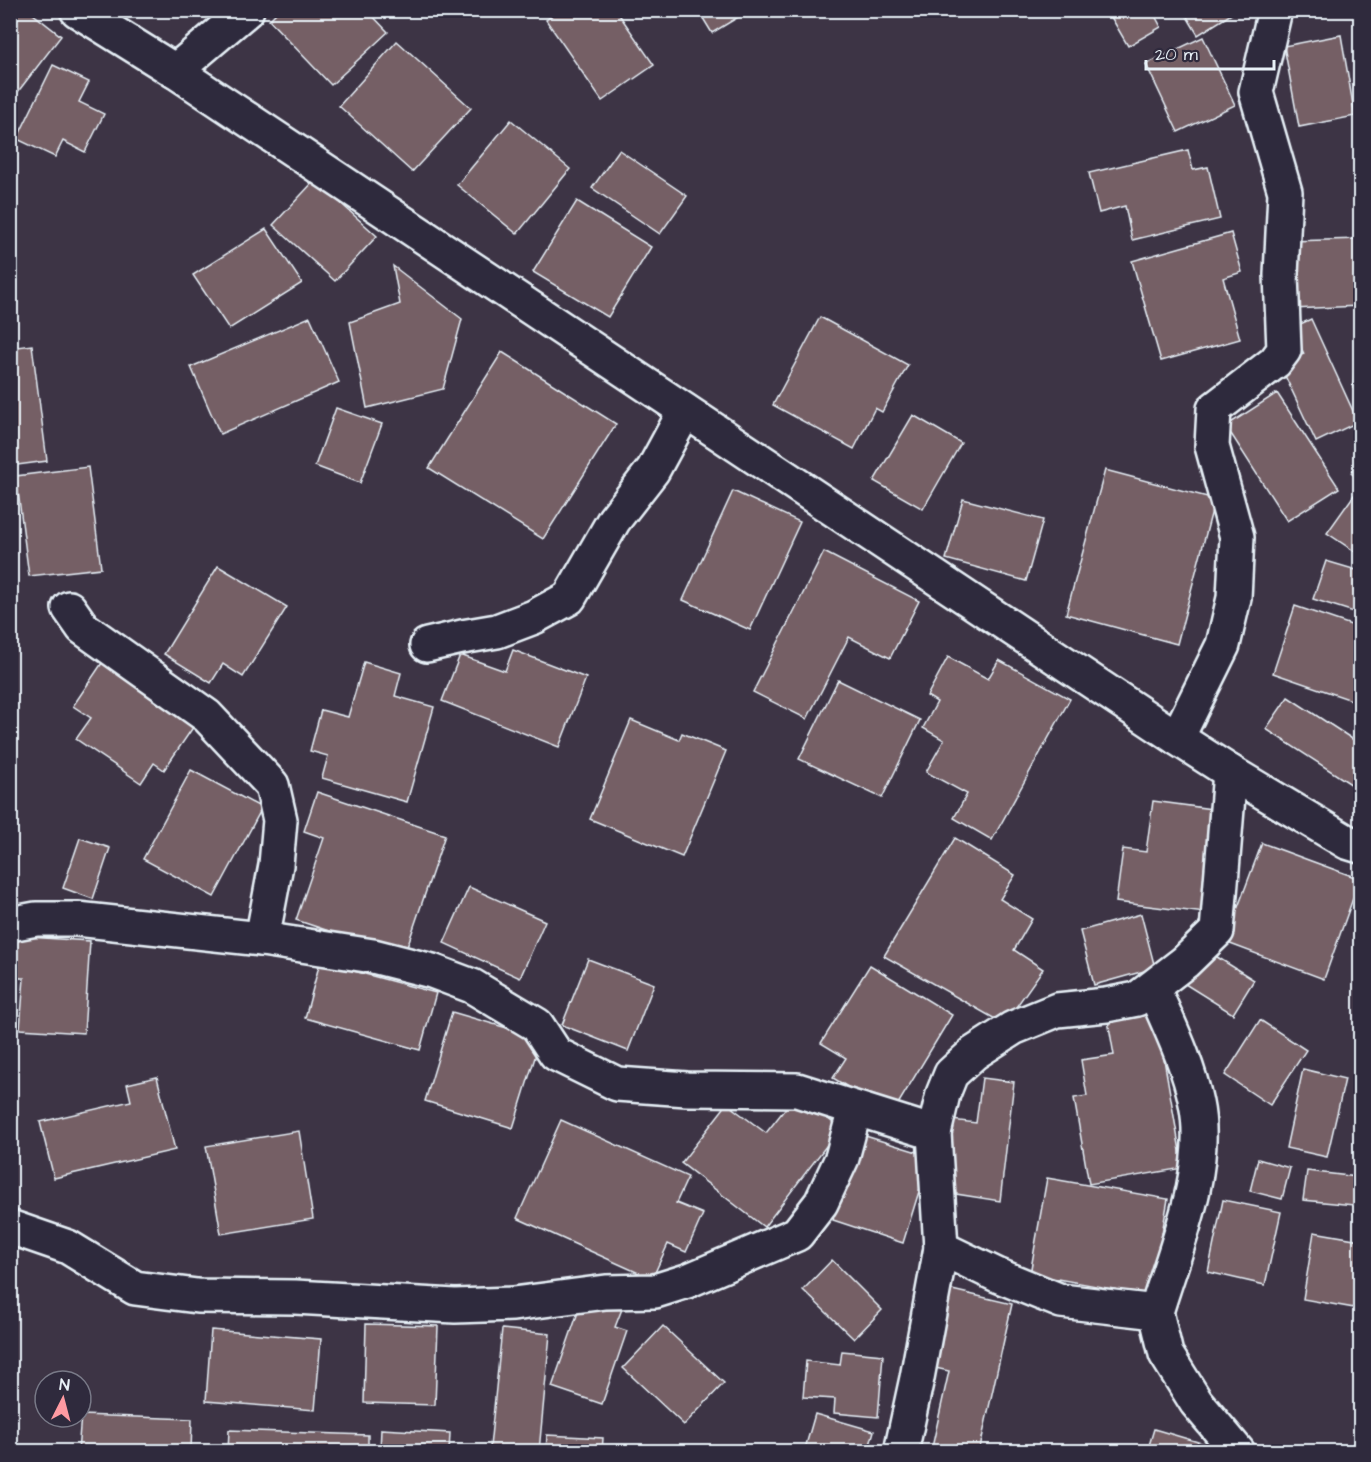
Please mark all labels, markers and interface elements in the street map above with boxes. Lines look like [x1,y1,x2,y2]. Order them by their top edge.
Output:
scale bar [1146,33,1274,71]
text: 20 m [1155,42,1198,67]
north arrow [33,1369,93,1429]
text: N [58,1374,71,1397]

